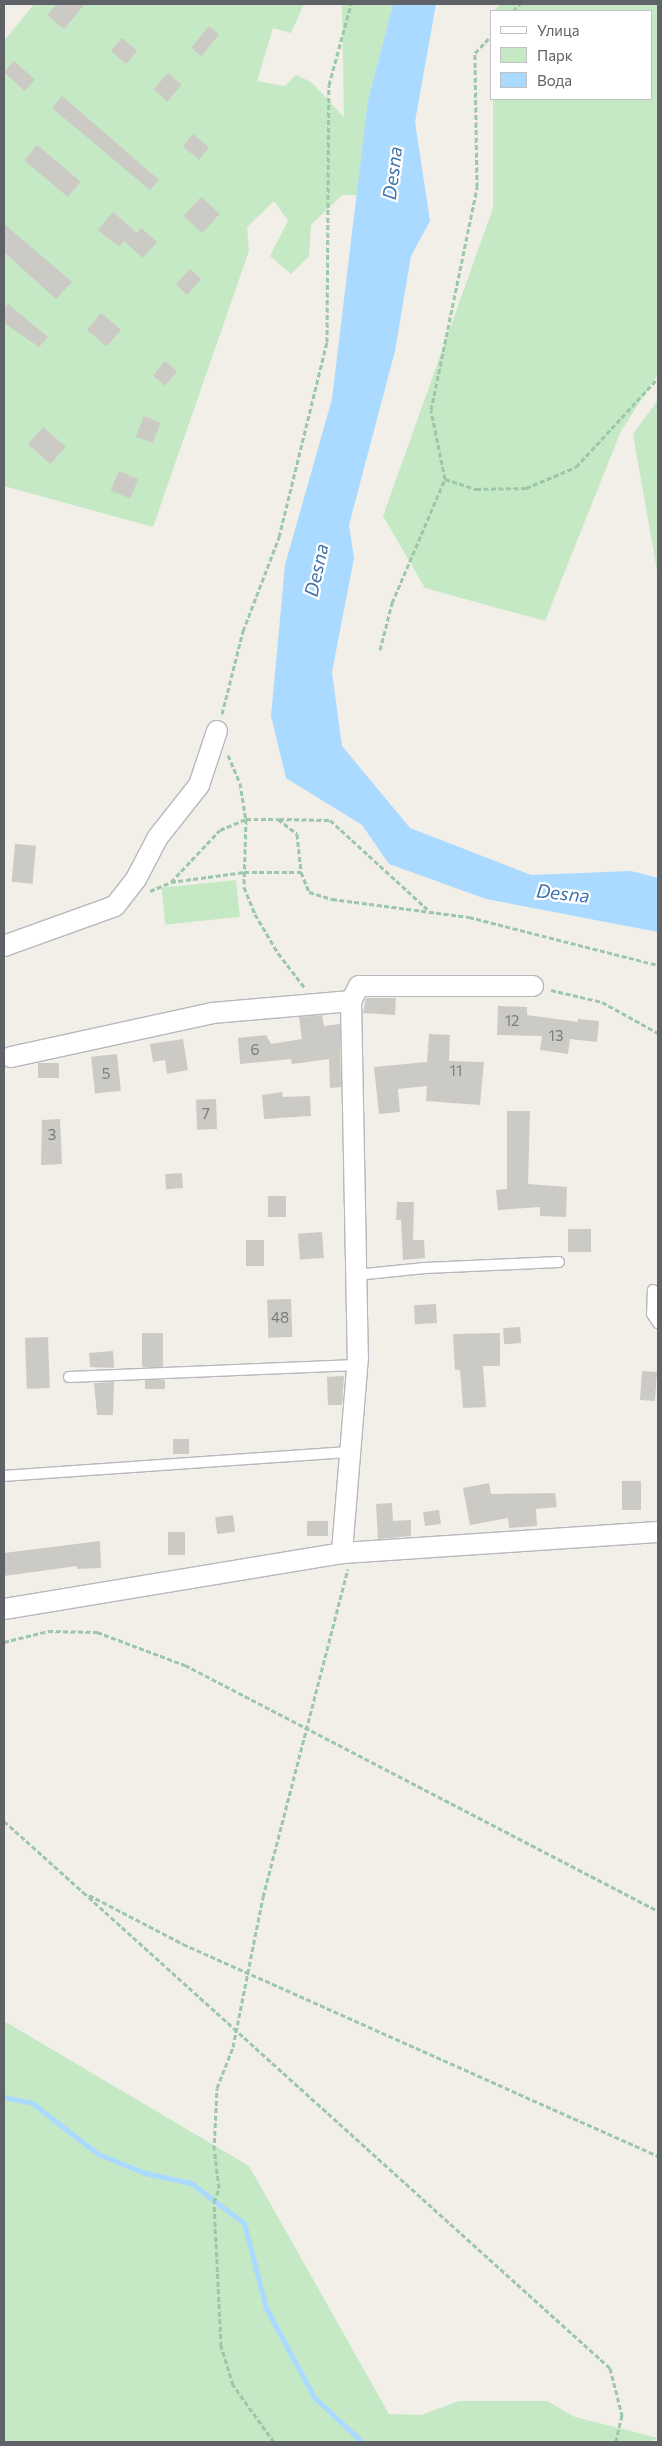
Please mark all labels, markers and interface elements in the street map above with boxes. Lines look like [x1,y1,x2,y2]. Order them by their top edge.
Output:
legend [490,10,652,100]
text: Улица [537,21,579,39]
text: Парк [537,46,573,64]
text: Вода [537,71,572,89]
water label: Desna [377,145,407,201]
water label: Desna [299,541,333,599]
water label: Desna [535,879,591,907]
house number: 12 [505,1012,519,1030]
house number: 13 [549,1027,563,1045]
house number: 6 [250,1041,260,1059]
house number: 11 [450,1062,462,1080]
house number: 5 [102,1065,110,1083]
house number: 7 [202,1105,210,1123]
house number: 3 [48,1126,56,1144]
house number: 48 [271,1309,289,1327]

